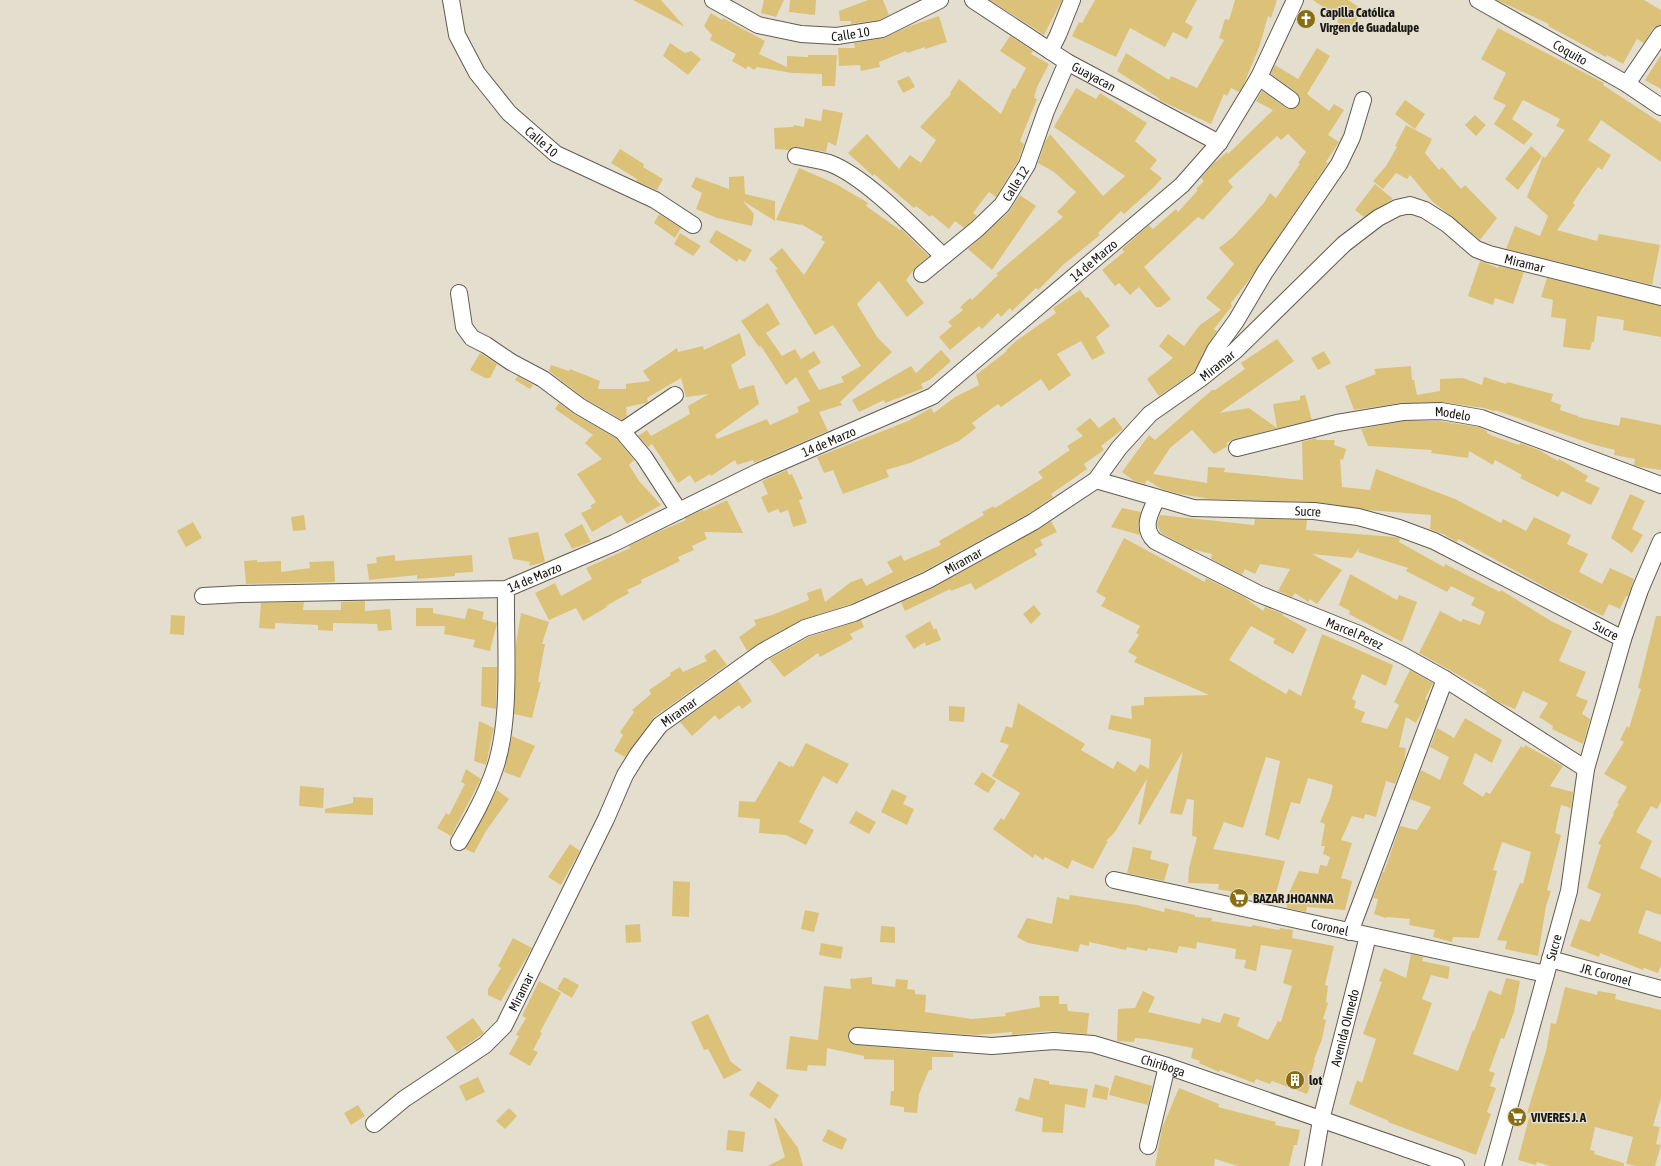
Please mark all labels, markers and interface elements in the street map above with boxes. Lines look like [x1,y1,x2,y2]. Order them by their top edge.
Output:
place label: Capilla Católica Virgen de Guadalupe [1319,5,1419,35]
church icon: Capilla Católica Virgen de Guadalupe [1295,8,1317,30]
street label: Calle 10 [831,24,871,44]
street label: Coquito [1550,36,1590,68]
street label: Guayacan [1069,58,1118,94]
street label: Calle 10 [522,123,561,160]
street label: Calle 12 [999,163,1032,204]
street label: 14 de Marzo [1067,236,1120,284]
street label: Miramar [1503,251,1546,275]
street label: Miramar [1197,347,1238,384]
street label: Modelo [1435,403,1472,424]
street label: 14 de Marzo [799,423,858,460]
street label: Sucre [1295,503,1322,519]
street label: Miramar [942,544,985,577]
street label: 14 de Marzo [505,559,564,595]
street label: Marcel Perez [1324,614,1386,652]
street label: Sucre [1591,617,1621,643]
street label: Miramar [658,694,700,730]
supermarket icon: BAZAR JHOANNA [1228,887,1250,909]
place label: BAZAR JHOANNA [1253,891,1334,906]
street label: Coronel [1310,916,1350,938]
street label: Sucre [1543,932,1564,962]
street label: JR. Coronel [1579,960,1634,988]
street label: Miramar [505,970,536,1014]
street label: Avenida Olmedo [1327,987,1362,1068]
street label: Chiriboga [1139,1051,1187,1079]
building icon: lot [1284,1069,1306,1091]
place label: lot [1309,1073,1322,1088]
supermarket icon: VIVERES J. A [1506,1106,1528,1128]
place label: VIVERES J. A [1530,1110,1587,1125]

